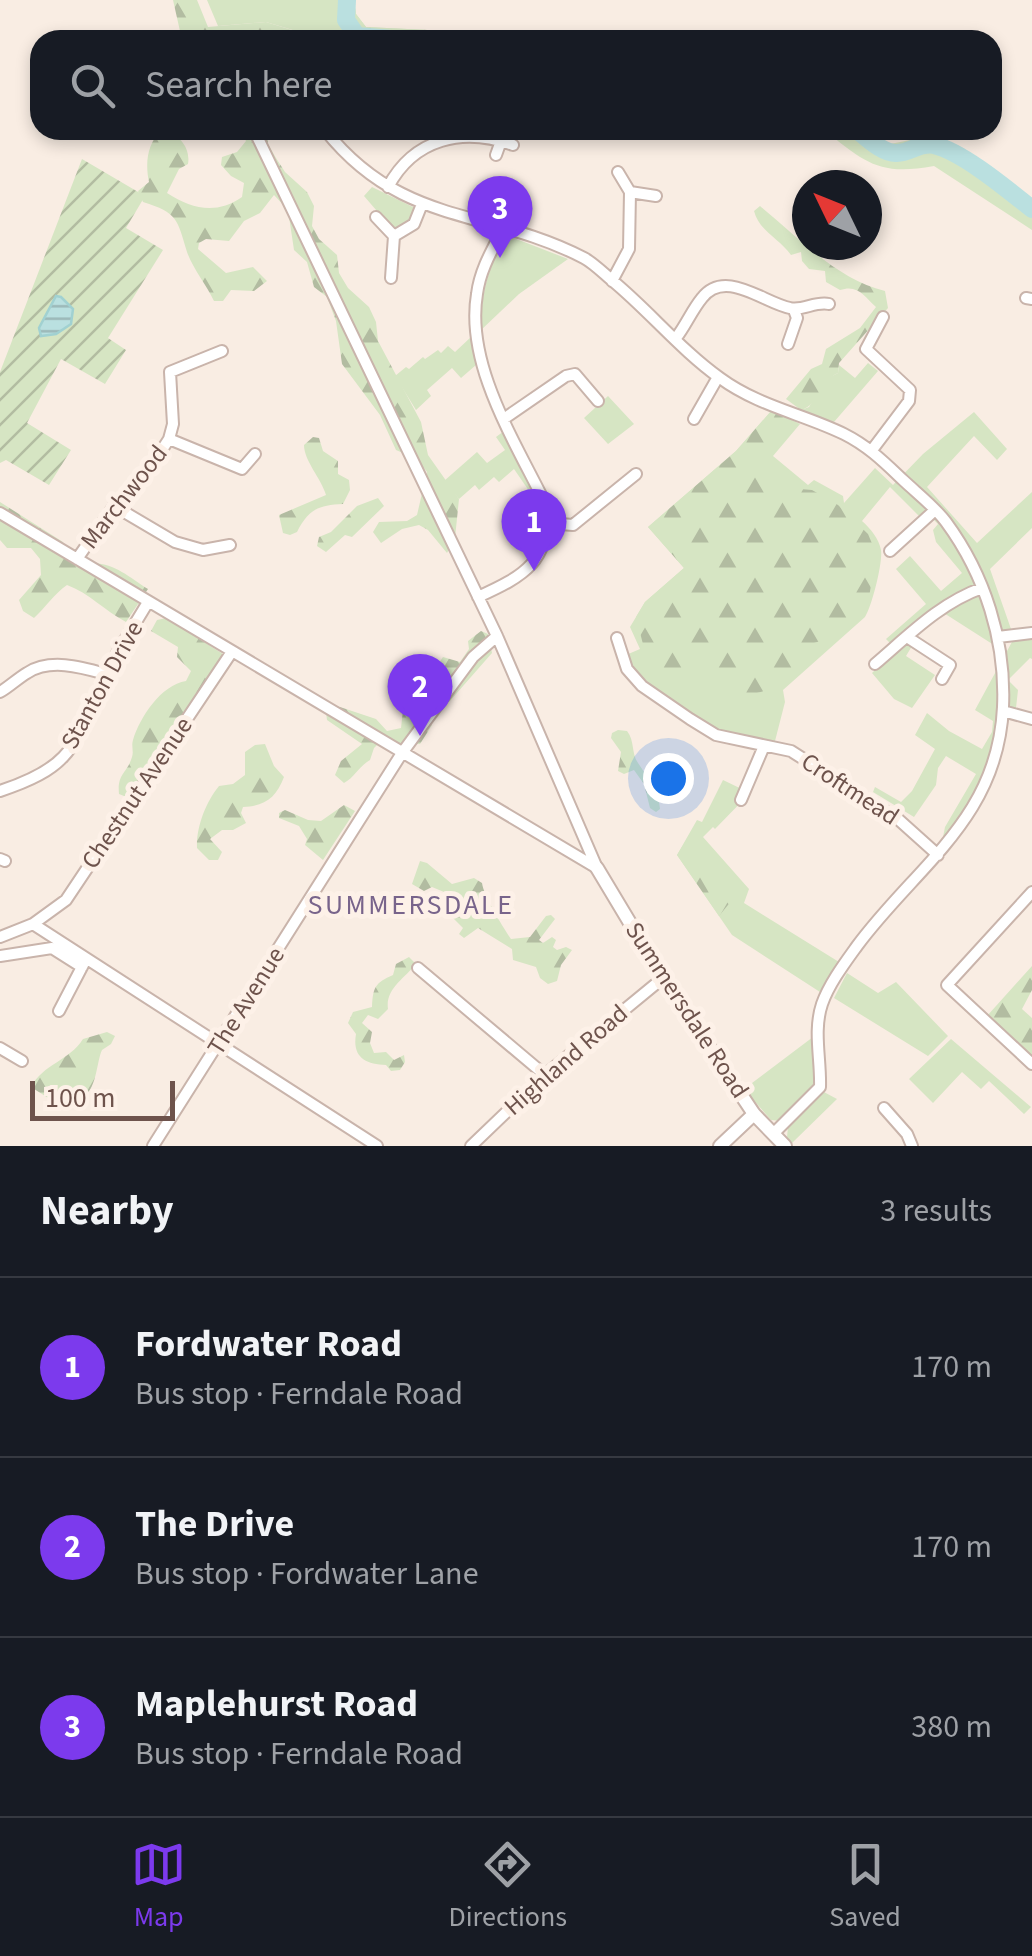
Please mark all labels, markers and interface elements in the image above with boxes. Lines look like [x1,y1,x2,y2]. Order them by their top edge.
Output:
search box [30,30,1002,140]
icon: search [65,58,120,113]
text: Search here [145,58,332,112]
north arrow [792,170,882,260]
pin: 3 [468,176,532,258]
street label: Marchwood [72,437,176,557]
pin: 1 [502,488,566,571]
street label: Stanton Drive [52,614,152,756]
pin: 2 [388,654,452,736]
street label: Chestnut Avenue [73,710,201,876]
street label: Croftmead [794,744,906,834]
your location [643,753,694,804]
district label: SUMMERSDALE [308,885,514,925]
street label: Summersdale Road [616,915,758,1105]
street label: The Avenue [199,940,293,1062]
street label: Highland Road [496,996,636,1124]
scale bar [30,1076,175,1120]
text: 100 m [45,1078,116,1118]
text: Nearby [40,1181,174,1241]
text: 3 results [880,1188,992,1234]
text: Fordwater Road [135,1317,402,1371]
text: 1 [64,1344,81,1390]
text: 170 m [911,1344,992,1390]
text: Bus stop · Ferndale Road [135,1371,463,1417]
text: The Drive [135,1497,294,1551]
text: 2 [64,1524,81,1570]
text: 170 m [911,1524,992,1570]
text: Bus stop · Fordwater Lane [135,1551,479,1597]
text: Maplehurst Road [135,1677,418,1731]
text: 3 [64,1704,81,1750]
text: 380 m [911,1704,992,1750]
text: Bus stop · Ferndale Road [135,1731,463,1777]
tab: Map [131,1837,186,1937]
tab: Directions [449,1837,567,1937]
tab: Saved [829,1837,901,1937]

